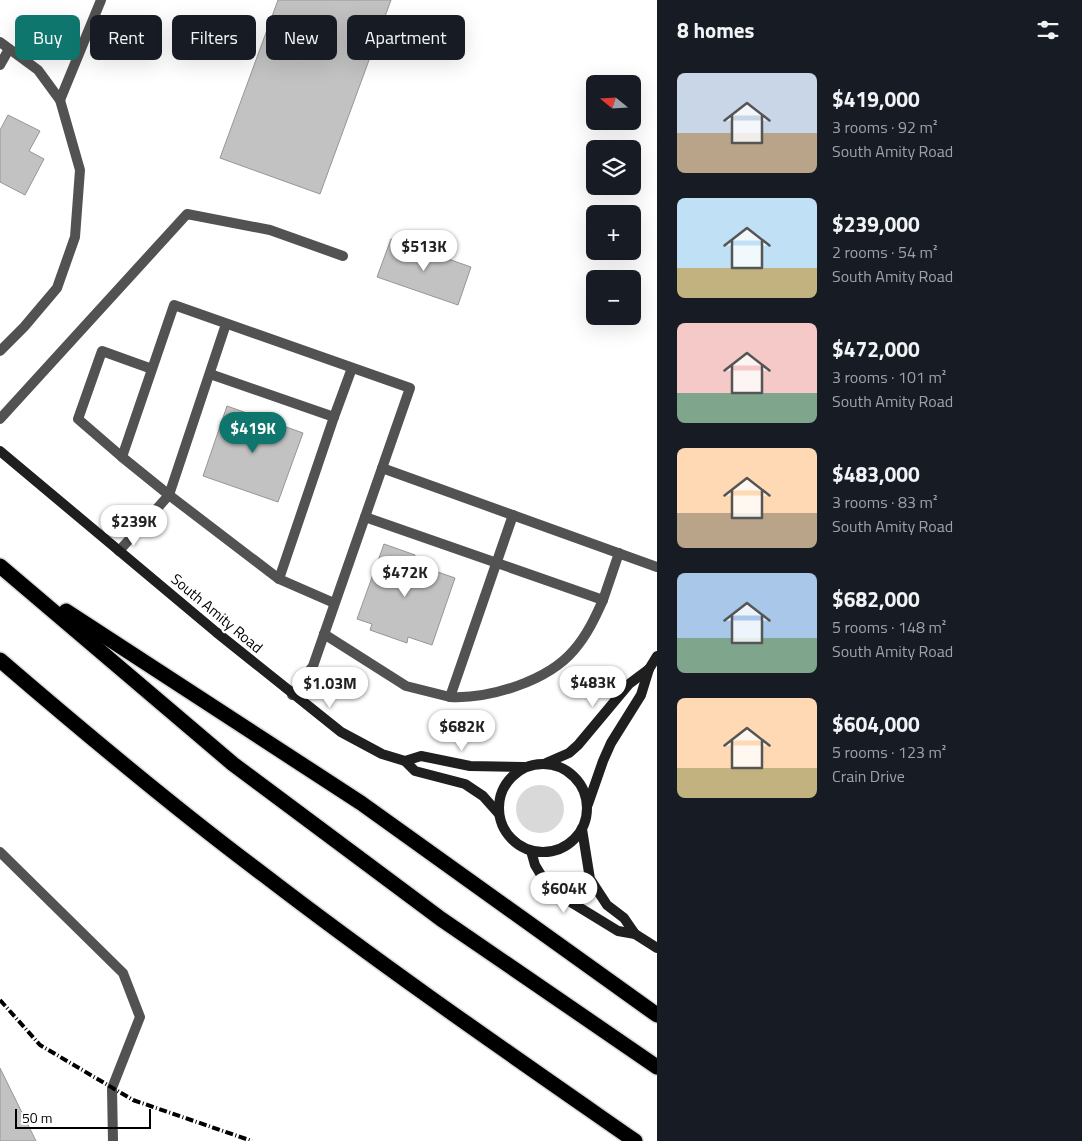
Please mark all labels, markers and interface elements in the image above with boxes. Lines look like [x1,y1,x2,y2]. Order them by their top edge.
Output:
text: 8 homes [677,14,754,46]
chip: Buy [15,15,80,60]
chip: Rent [90,15,162,60]
chip: Filters [172,15,256,60]
chip: New [266,15,337,60]
chip: Apartment [347,15,465,60]
icon: filters [1034,16,1062,44]
north arrow [586,75,641,130]
map controls [586,75,641,325]
text: $419,000 [832,83,920,115]
icon: home [717,93,777,153]
text: 3 rooms · 92 m² [832,115,937,139]
text: South Amity Road [832,139,953,163]
button: layers [586,140,641,195]
button: + [586,205,641,260]
text: $239,000 [832,208,920,240]
icon: home [717,218,777,278]
pin: $513K [389,230,459,272]
text: $513K [401,234,447,258]
text: 2 rooms · 54 m² [832,240,937,264]
text: South Amity Road [832,264,953,288]
button: − [586,270,641,325]
text: $472,000 [832,333,920,365]
icon: home [717,343,777,403]
text: 3 rooms · 101 m² [832,365,946,389]
text: South Amity Road [832,389,953,413]
pin: $419K [218,412,288,454]
text: $419K [230,416,276,440]
text: $483,000 [832,458,920,490]
icon: home [717,468,777,528]
text: 3 rooms · 83 m² [832,490,937,514]
pin: $239K [99,504,169,547]
text: $239K [111,509,157,533]
text: South Amity Road [832,514,953,538]
pin: $472K [370,556,440,598]
text: $472K [382,560,428,584]
street label: South Amity Road [166,568,268,658]
text: $682,000 [832,583,920,615]
icon: home [717,593,777,653]
text: 5 rooms · 148 m² [832,615,946,639]
text: South Amity Road [832,639,953,663]
pin: $1.03M [289,666,371,709]
pin: $483K [558,666,628,708]
text: $483K [570,670,616,694]
text: $1.03M [303,671,357,695]
text: $604,000 [832,708,920,740]
pin: $682K [427,710,497,752]
text: $682K [439,714,485,738]
icon: home [717,718,777,778]
text: 5 rooms · 123 m² [832,740,946,764]
text: Crain Drive [832,764,905,788]
pin: $604K [529,872,599,914]
text: $604K [541,876,587,900]
scale bar [15,1106,151,1129]
text: 50 m [22,1107,52,1128]

